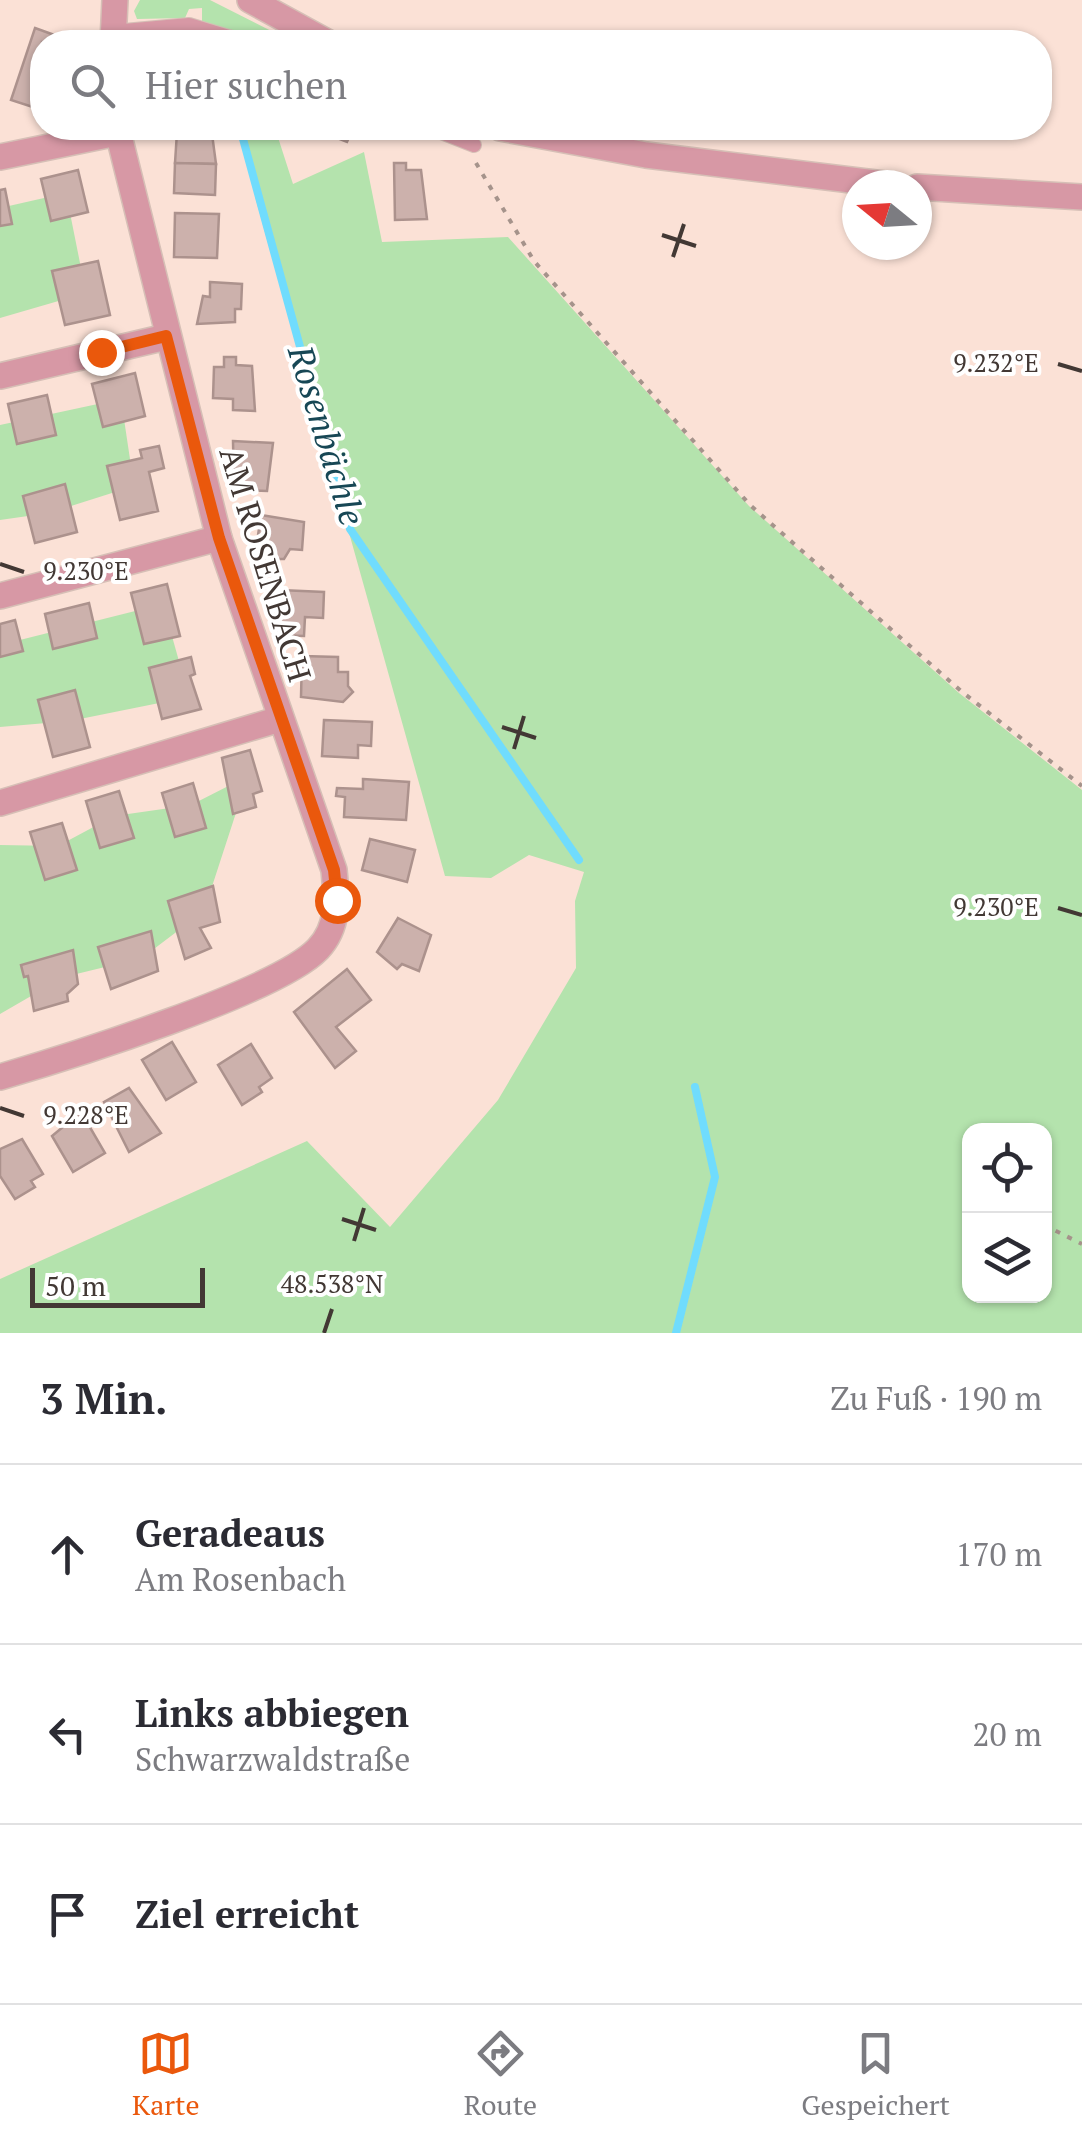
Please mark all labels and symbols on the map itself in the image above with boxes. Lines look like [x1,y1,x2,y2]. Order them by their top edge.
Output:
north arrow [842,170,932,260]
route end [79,330,125,376]
water label: Rosenbächle [278,338,376,531]
text: 9.232°E [953,346,1039,379]
street label: AM ROSENBACH [210,441,322,687]
text: 9.230°E [43,554,129,587]
route start [315,878,361,924]
text: 9.230°E [953,890,1039,923]
text: 9.228°E [43,1098,129,1131]
scale bar [30,1263,205,1308]
text: 48.538°N [281,1267,383,1300]

